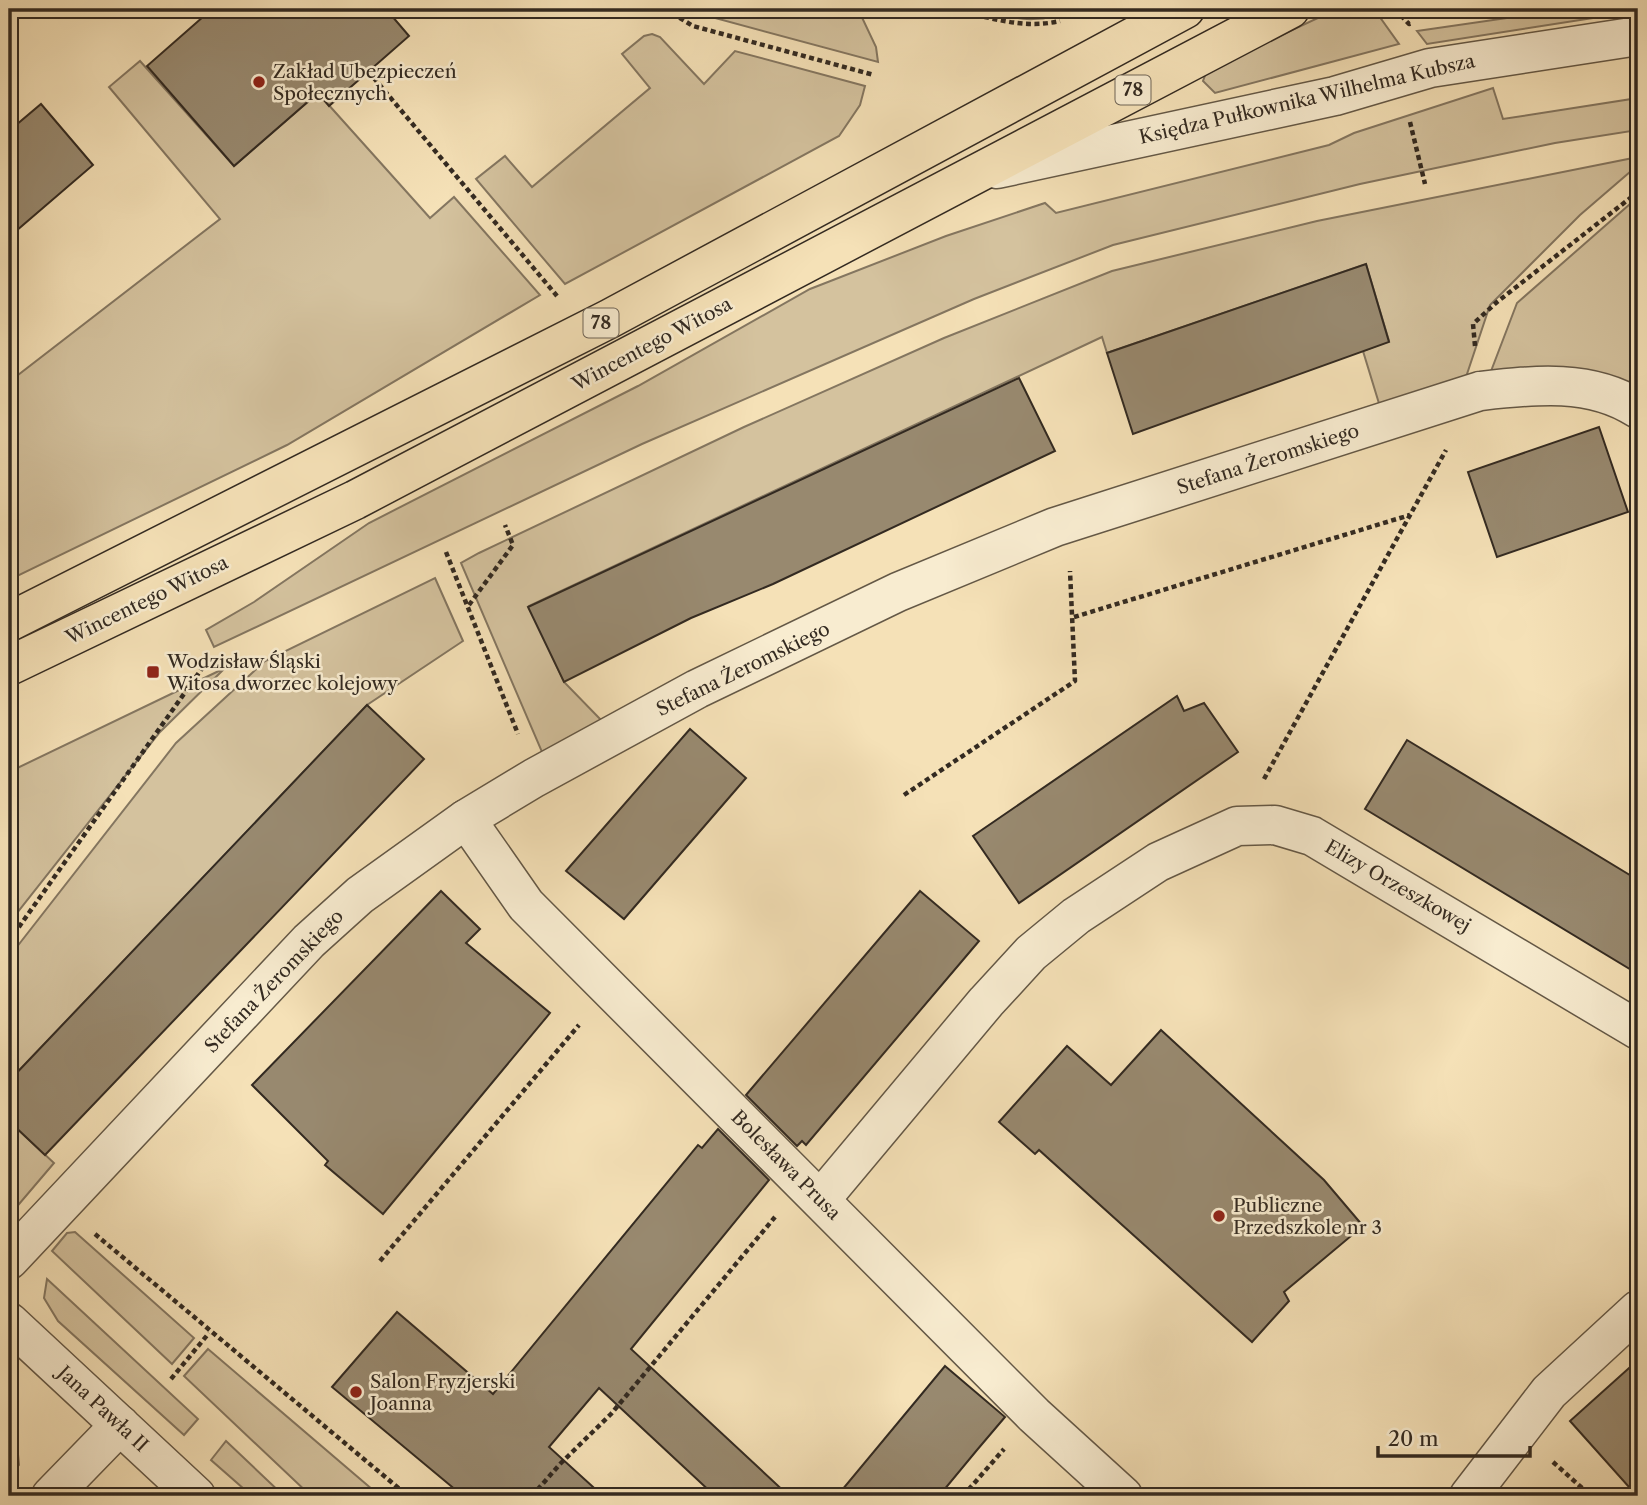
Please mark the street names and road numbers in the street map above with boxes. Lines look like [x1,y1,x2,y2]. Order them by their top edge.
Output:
street label: Księdza Pułkownika Wilhelma Kubsza [1137,49,1477,149]
road number: 78 [1116,76,1150,104]
street label: Wincentego Witosa [567,292,736,396]
road number: 78 [584,309,618,338]
street label: Stefana Żeromskiego [1174,419,1362,499]
street label: Wincentego Witosa [61,551,232,650]
street label: Stefana Żeromskiego [653,617,833,721]
street label: Elizy Orzeszkowej [1321,835,1475,937]
street label: Stefana Żeromskiego [200,905,348,1057]
street label: Bolesława Prusa [726,1105,846,1225]
street label: Jana Pawła II [51,1359,153,1457]

